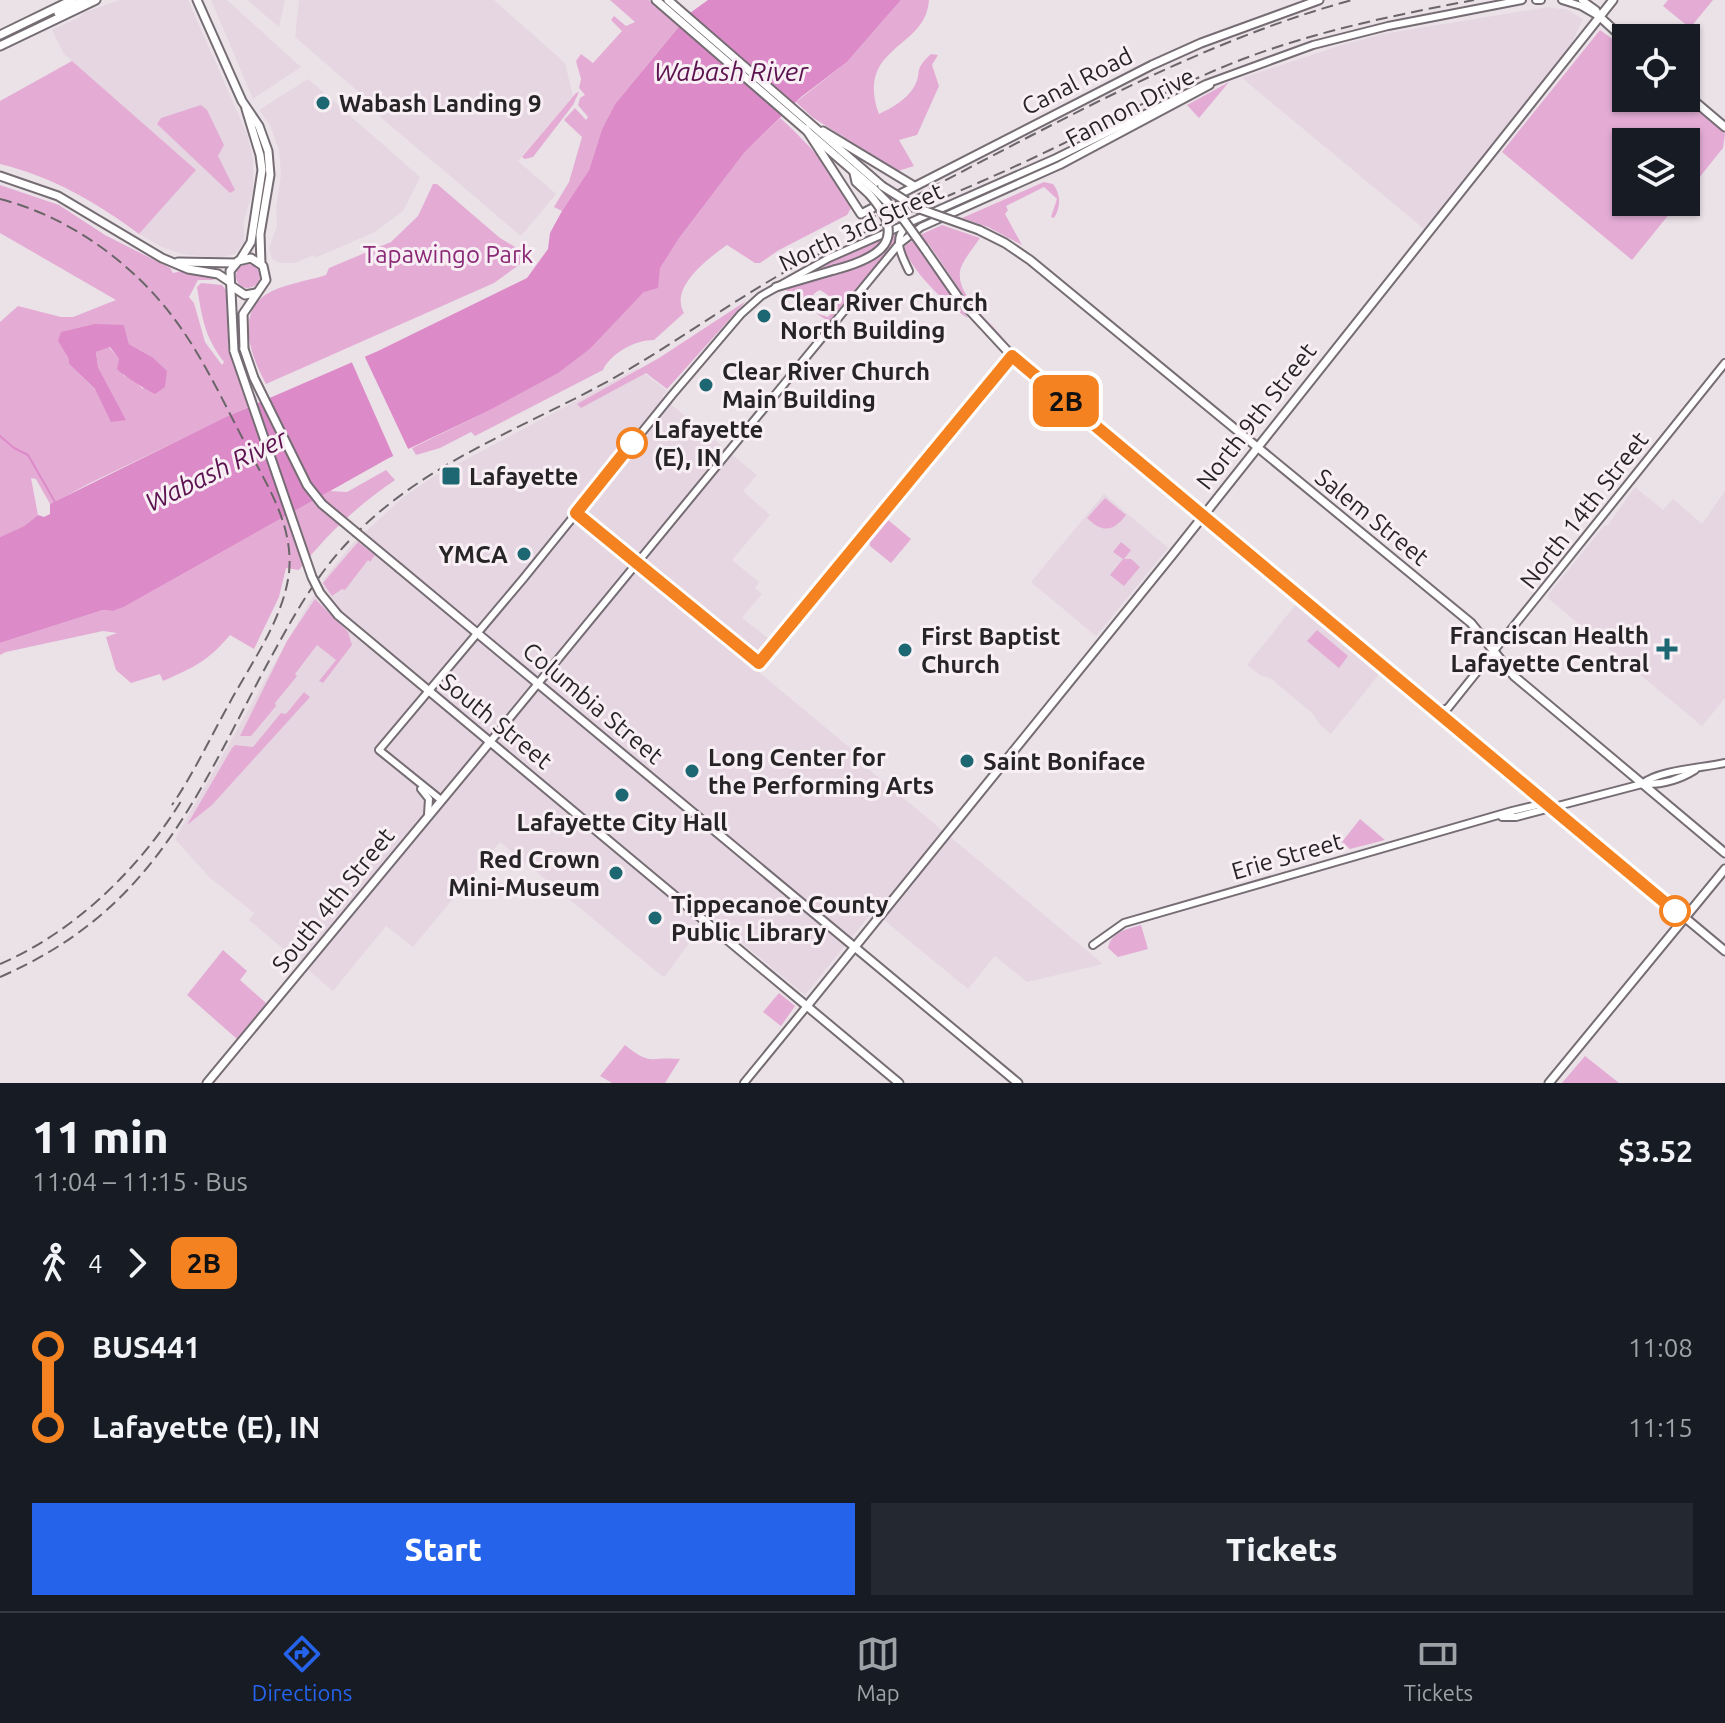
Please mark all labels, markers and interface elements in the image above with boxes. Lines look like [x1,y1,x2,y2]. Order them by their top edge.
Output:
map controls [1612,24,1700,216]
button: locate [1612,24,1700,112]
street label: Canal Road [1017,42,1137,120]
water label: Wabash River [654,57,809,86]
street label: Fannon Drive [1061,62,1199,152]
place label: Wabash Landing 9 [339,90,541,117]
marker: Wabash Landing 9 [314,94,332,112]
button: layers [1612,128,1700,216]
street label: North 3rd Street [775,177,948,277]
park label: Tapawingo Park [363,241,533,268]
place label: Clear River Church North Building [780,289,988,344]
marker: Clear River Church North Building [755,307,773,325]
street label: North 9th Street [1191,337,1322,494]
place label: Clear River Church Main Building [722,358,930,413]
line badge: 2B [1030,375,1102,427]
marker: Clear River Church Main Building [697,376,715,394]
text: 2B [1049,385,1083,416]
place label: Lafayette (E), IN [654,416,763,471]
water label: Wabash River [140,423,293,517]
street label: North 14th Street [1514,426,1654,594]
marker: Lafayette (E), IN [617,428,647,458]
place label: Lafayette [469,463,578,490]
street label: Salem Street [1310,463,1434,571]
marker: Lafayette [440,465,462,487]
place label: YMCA [438,541,508,568]
marker: YMCA [515,545,533,563]
place label: Franciscan Health Lafayette Central [1449,622,1649,677]
place label: First Baptist Church [921,623,1060,678]
street label: Columbia Street [518,637,669,770]
marker: Franciscan Health Lafayette Central [1656,638,1678,660]
marker: First Baptist Church [896,641,914,659]
street label: South Street [435,668,558,775]
place label: Long Center for the Performing Arts [708,744,934,799]
place label: Saint Boniface [983,748,1146,775]
marker: Saint Boniface [958,752,976,770]
marker: Long Center for the Performing Arts [683,762,701,780]
marker: Lafayette City Hall [613,786,631,804]
place label: Lafayette City Hall [516,809,728,836]
street label: South 4th Street [266,822,400,978]
street label: Erie Street [1228,827,1346,885]
place label: Red Crown Mini-Museum [448,846,600,901]
marker: Red Crown Mini-Museum [607,864,625,882]
place label: Tippecanoe County Public Library [671,891,889,946]
unlabelled marker [1660,896,1690,926]
marker: Tippecanoe County Public Library [646,909,664,927]
text: 11 min [32,1112,169,1161]
text: $3.52 [1618,1134,1693,1168]
text: 11:04 – 11:15 · Bus [32,1167,248,1196]
icon: walk [32,1241,76,1285]
icon: forward [115,1241,159,1285]
text: 2B [187,1247,221,1278]
text: 4 [88,1249,103,1278]
text: BUS441 [92,1330,201,1364]
text: 11:08 [1628,1333,1693,1362]
text: Lafayette (E), IN [92,1410,320,1444]
text: 11:15 [1628,1413,1693,1442]
button: Start [32,1503,855,1595]
button: Tickets [871,1503,1693,1595]
tab: Directions [252,1632,352,1705]
tab: Map [856,1632,900,1705]
tab: Tickets [1404,1632,1473,1705]

